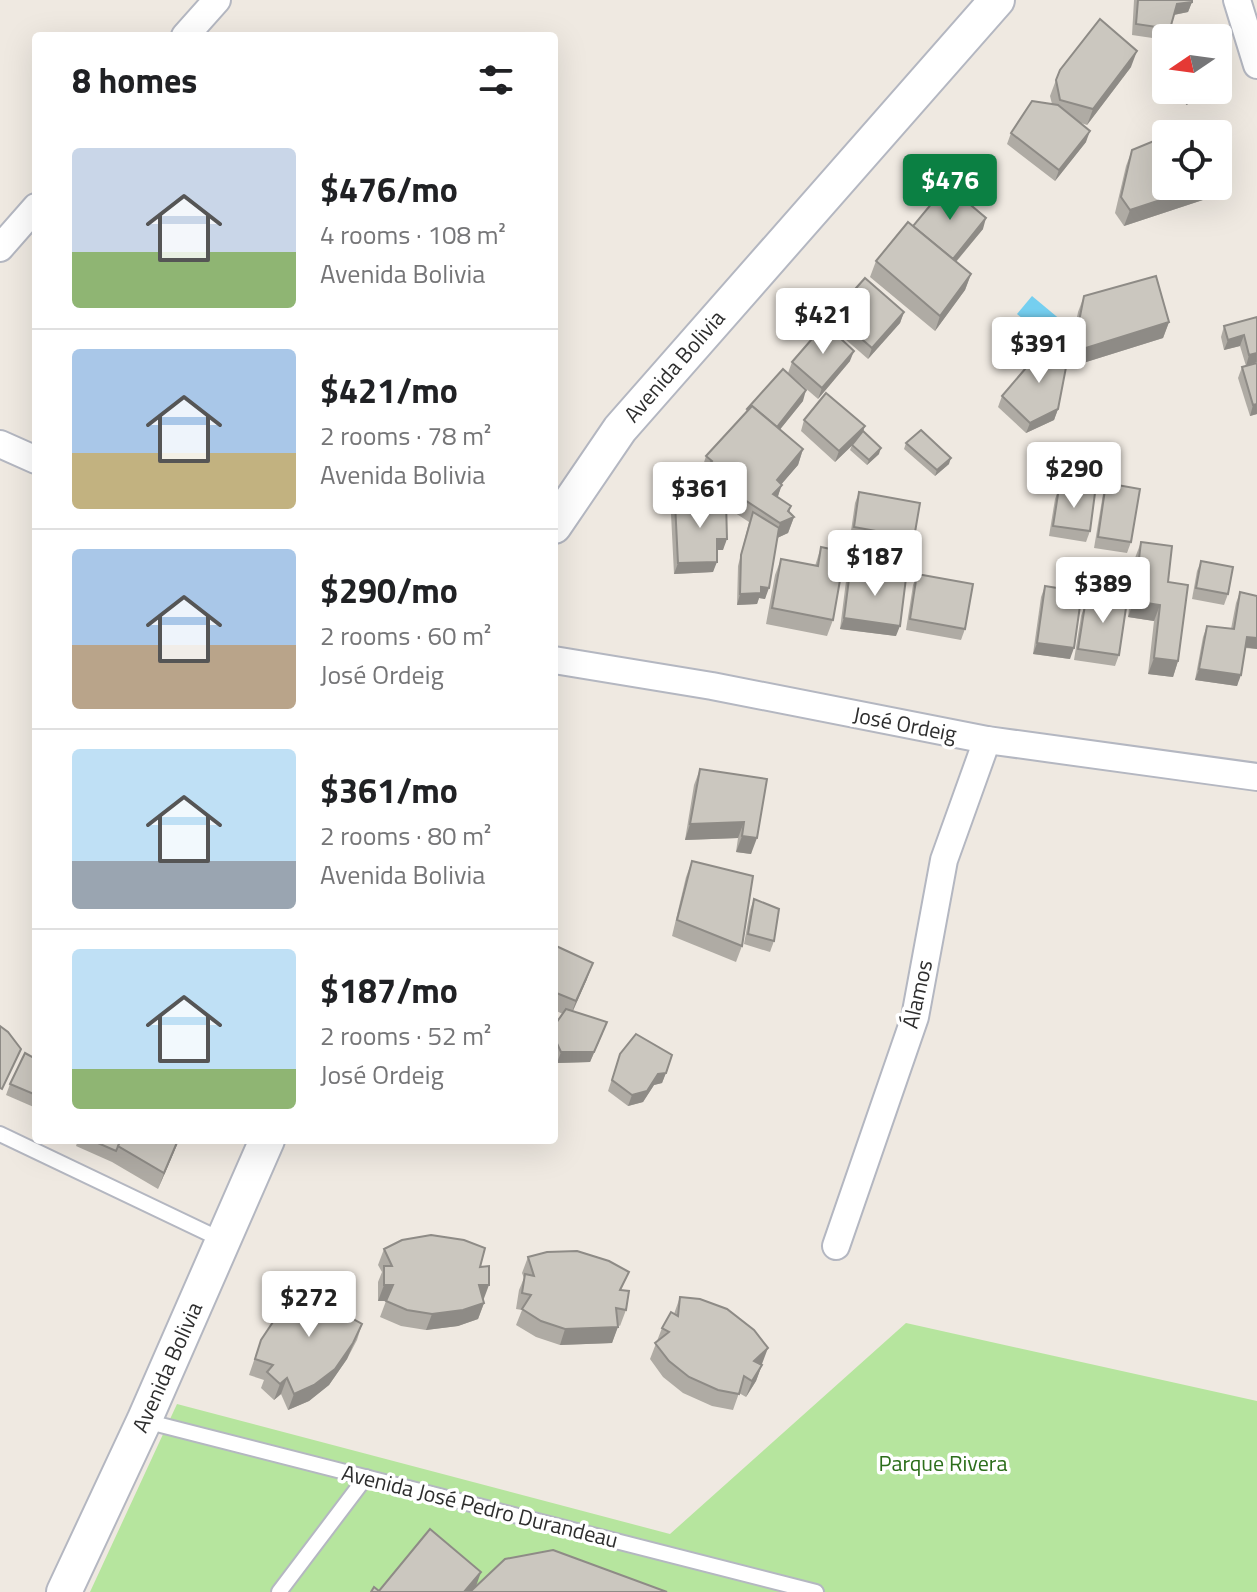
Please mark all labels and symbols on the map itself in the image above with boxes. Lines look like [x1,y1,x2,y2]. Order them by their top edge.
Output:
north arrow [1152,24,1232,104]
pin: $476 [903,154,997,222]
pin: $421 [776,288,870,356]
street label: Avenida Bolivia [615,302,733,430]
pin: $391 [992,317,1086,385]
pin: $290 [1027,442,1121,510]
pin: $361 [653,462,747,530]
pin: $187 [828,530,922,598]
pin: $389 [1056,557,1150,625]
street label: José Ordeig [850,697,960,751]
street label: Álamos [893,956,941,1032]
pin: $272 [262,1271,356,1339]
street label: Avenida Bolivia [123,1296,211,1438]
park label: Parque Rivera [879,1446,1008,1480]
street label: Avenida José Pedro Durandeau [338,1455,622,1557]

